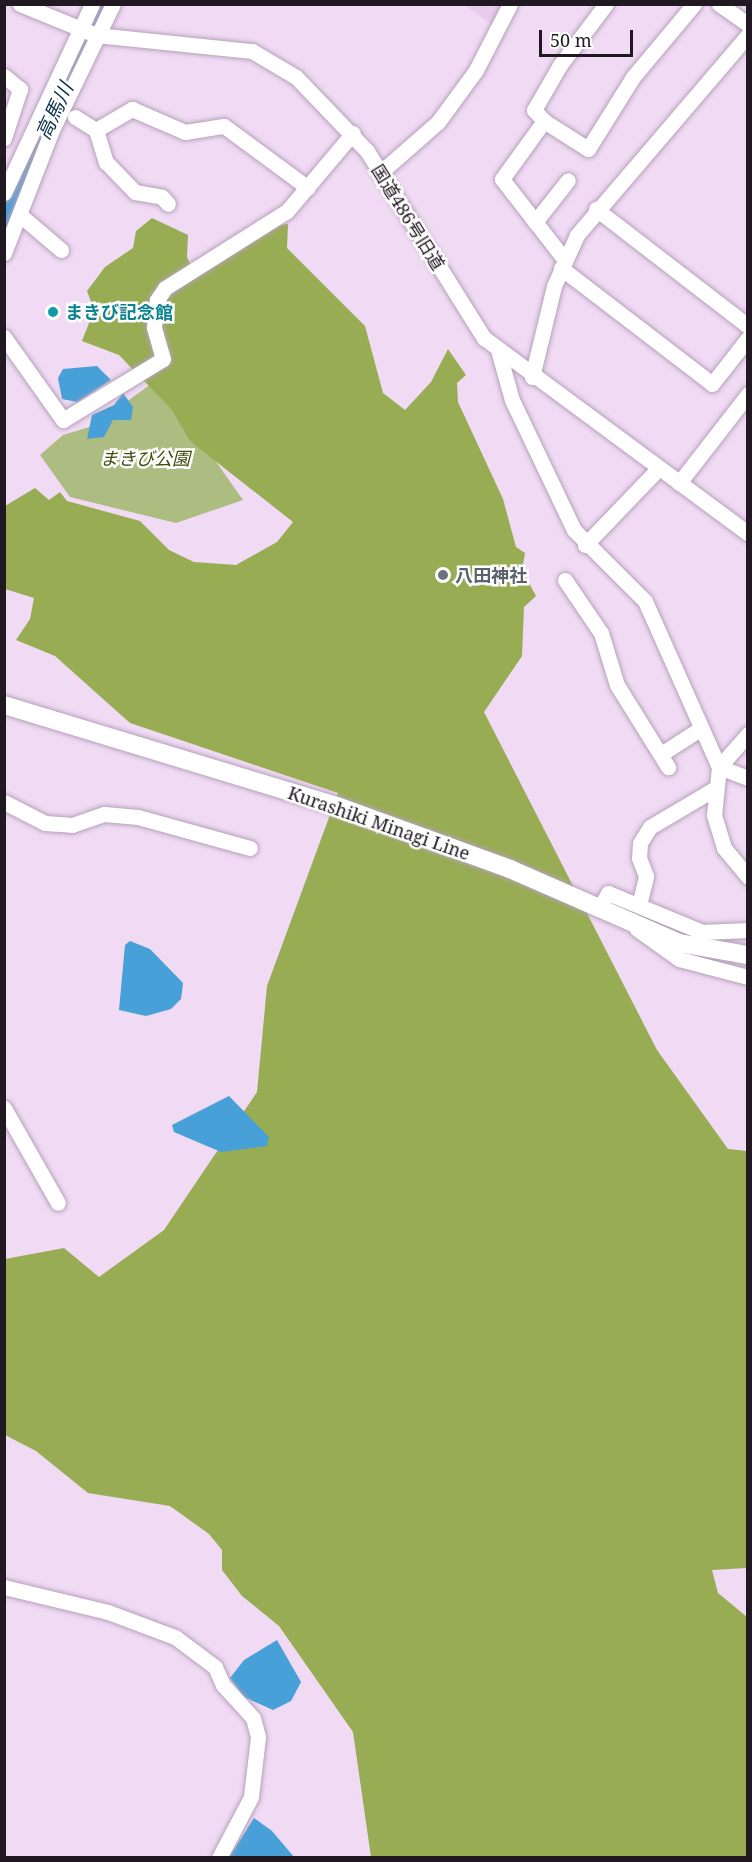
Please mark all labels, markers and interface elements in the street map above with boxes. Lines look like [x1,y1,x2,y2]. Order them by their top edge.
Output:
scale bar [542,18,636,56]
text: 50 m [550,28,592,52]
water label: 高馬川 [30,79,78,143]
street label: 国道486号旧道 [367,160,449,274]
place label: まきび記念館 [65,301,173,323]
marker: まきび記念館 [46,305,60,319]
park label: まきび公園 [100,447,190,469]
place label: 八田神社 [455,564,527,586]
marker: 八田神社 [436,568,450,582]
street label: Kurashiki Minagi Line [285,782,473,864]

